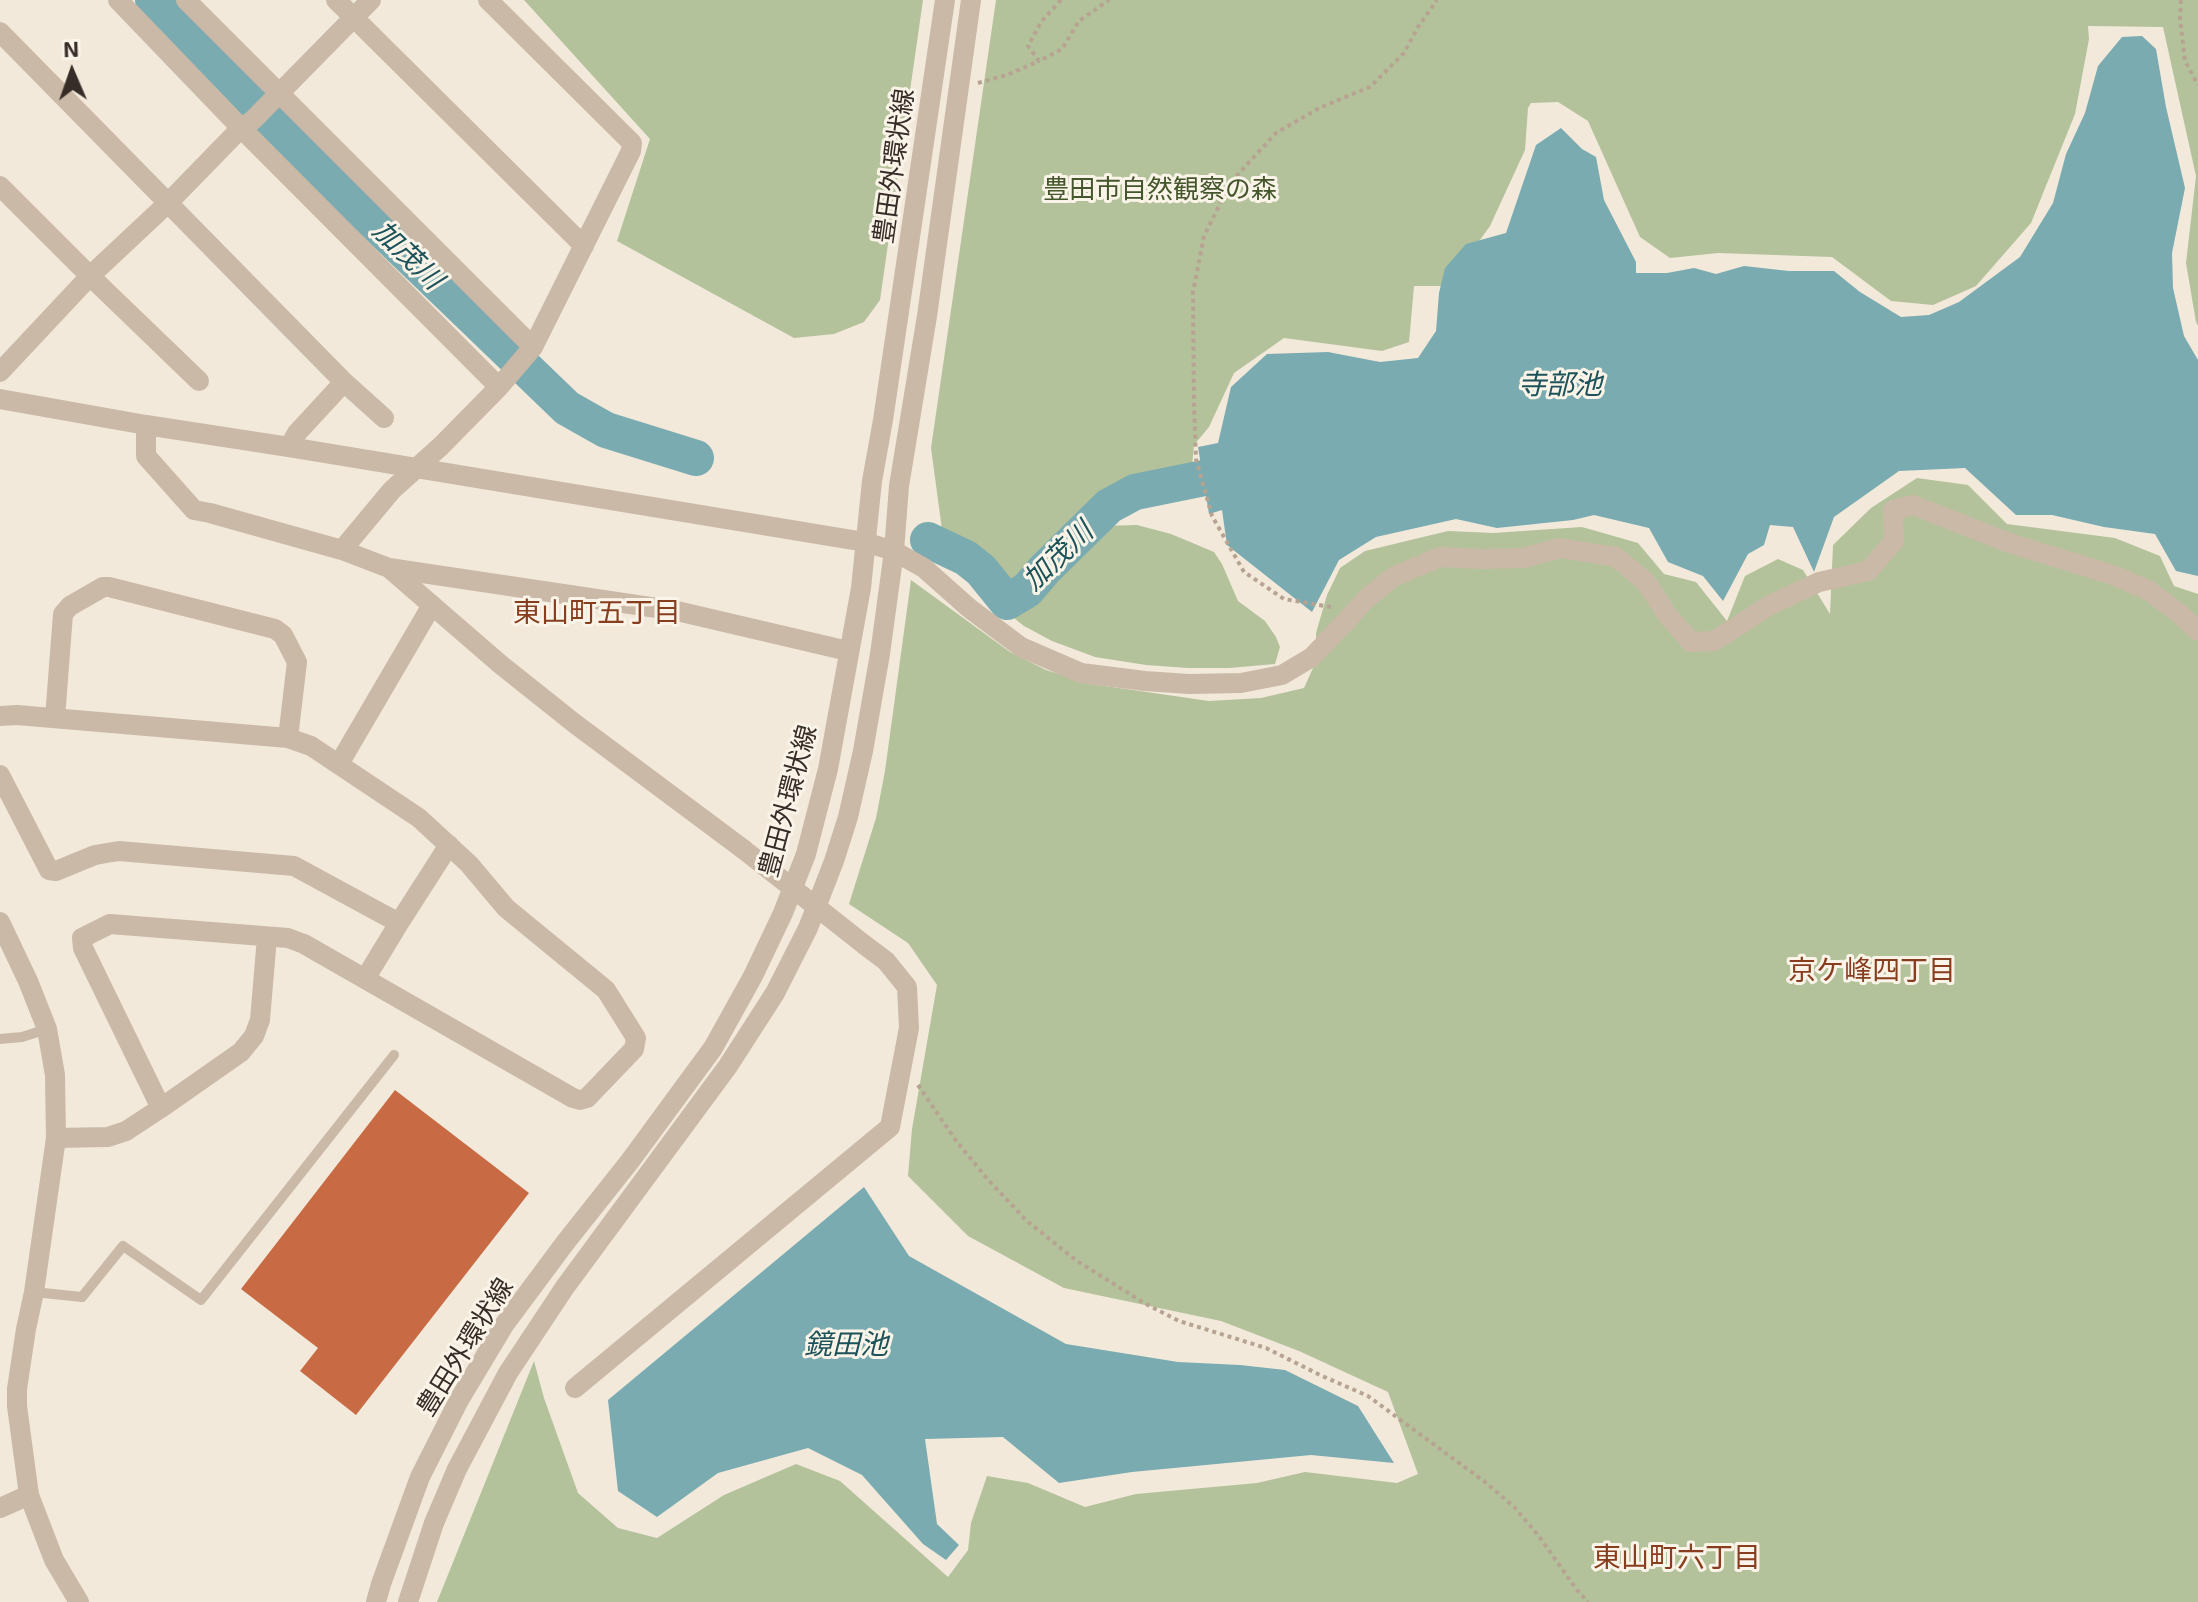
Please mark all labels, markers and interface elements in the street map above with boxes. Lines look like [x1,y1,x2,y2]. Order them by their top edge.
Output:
north arrow [32,32,112,112]
text: N [63,35,80,61]
street label: 豊田外環状線 [868,87,920,245]
park label: 豊田市自然観察の森 [1043,173,1277,205]
water label: 加茂川 [366,214,450,296]
water label: 寺部池 [1518,368,1602,402]
water label: 加茂川 [1016,515,1100,597]
district label: 東山町五丁目 [513,596,681,630]
street label: 豊田外環状線 [753,722,823,880]
district label: 京ケ峰四丁目 [1788,954,1956,988]
street label: 豊田外環状線 [410,1273,520,1421]
water label: 鏡田池 [804,1328,888,1362]
district label: 東山町六丁目 [1593,1541,1761,1575]

